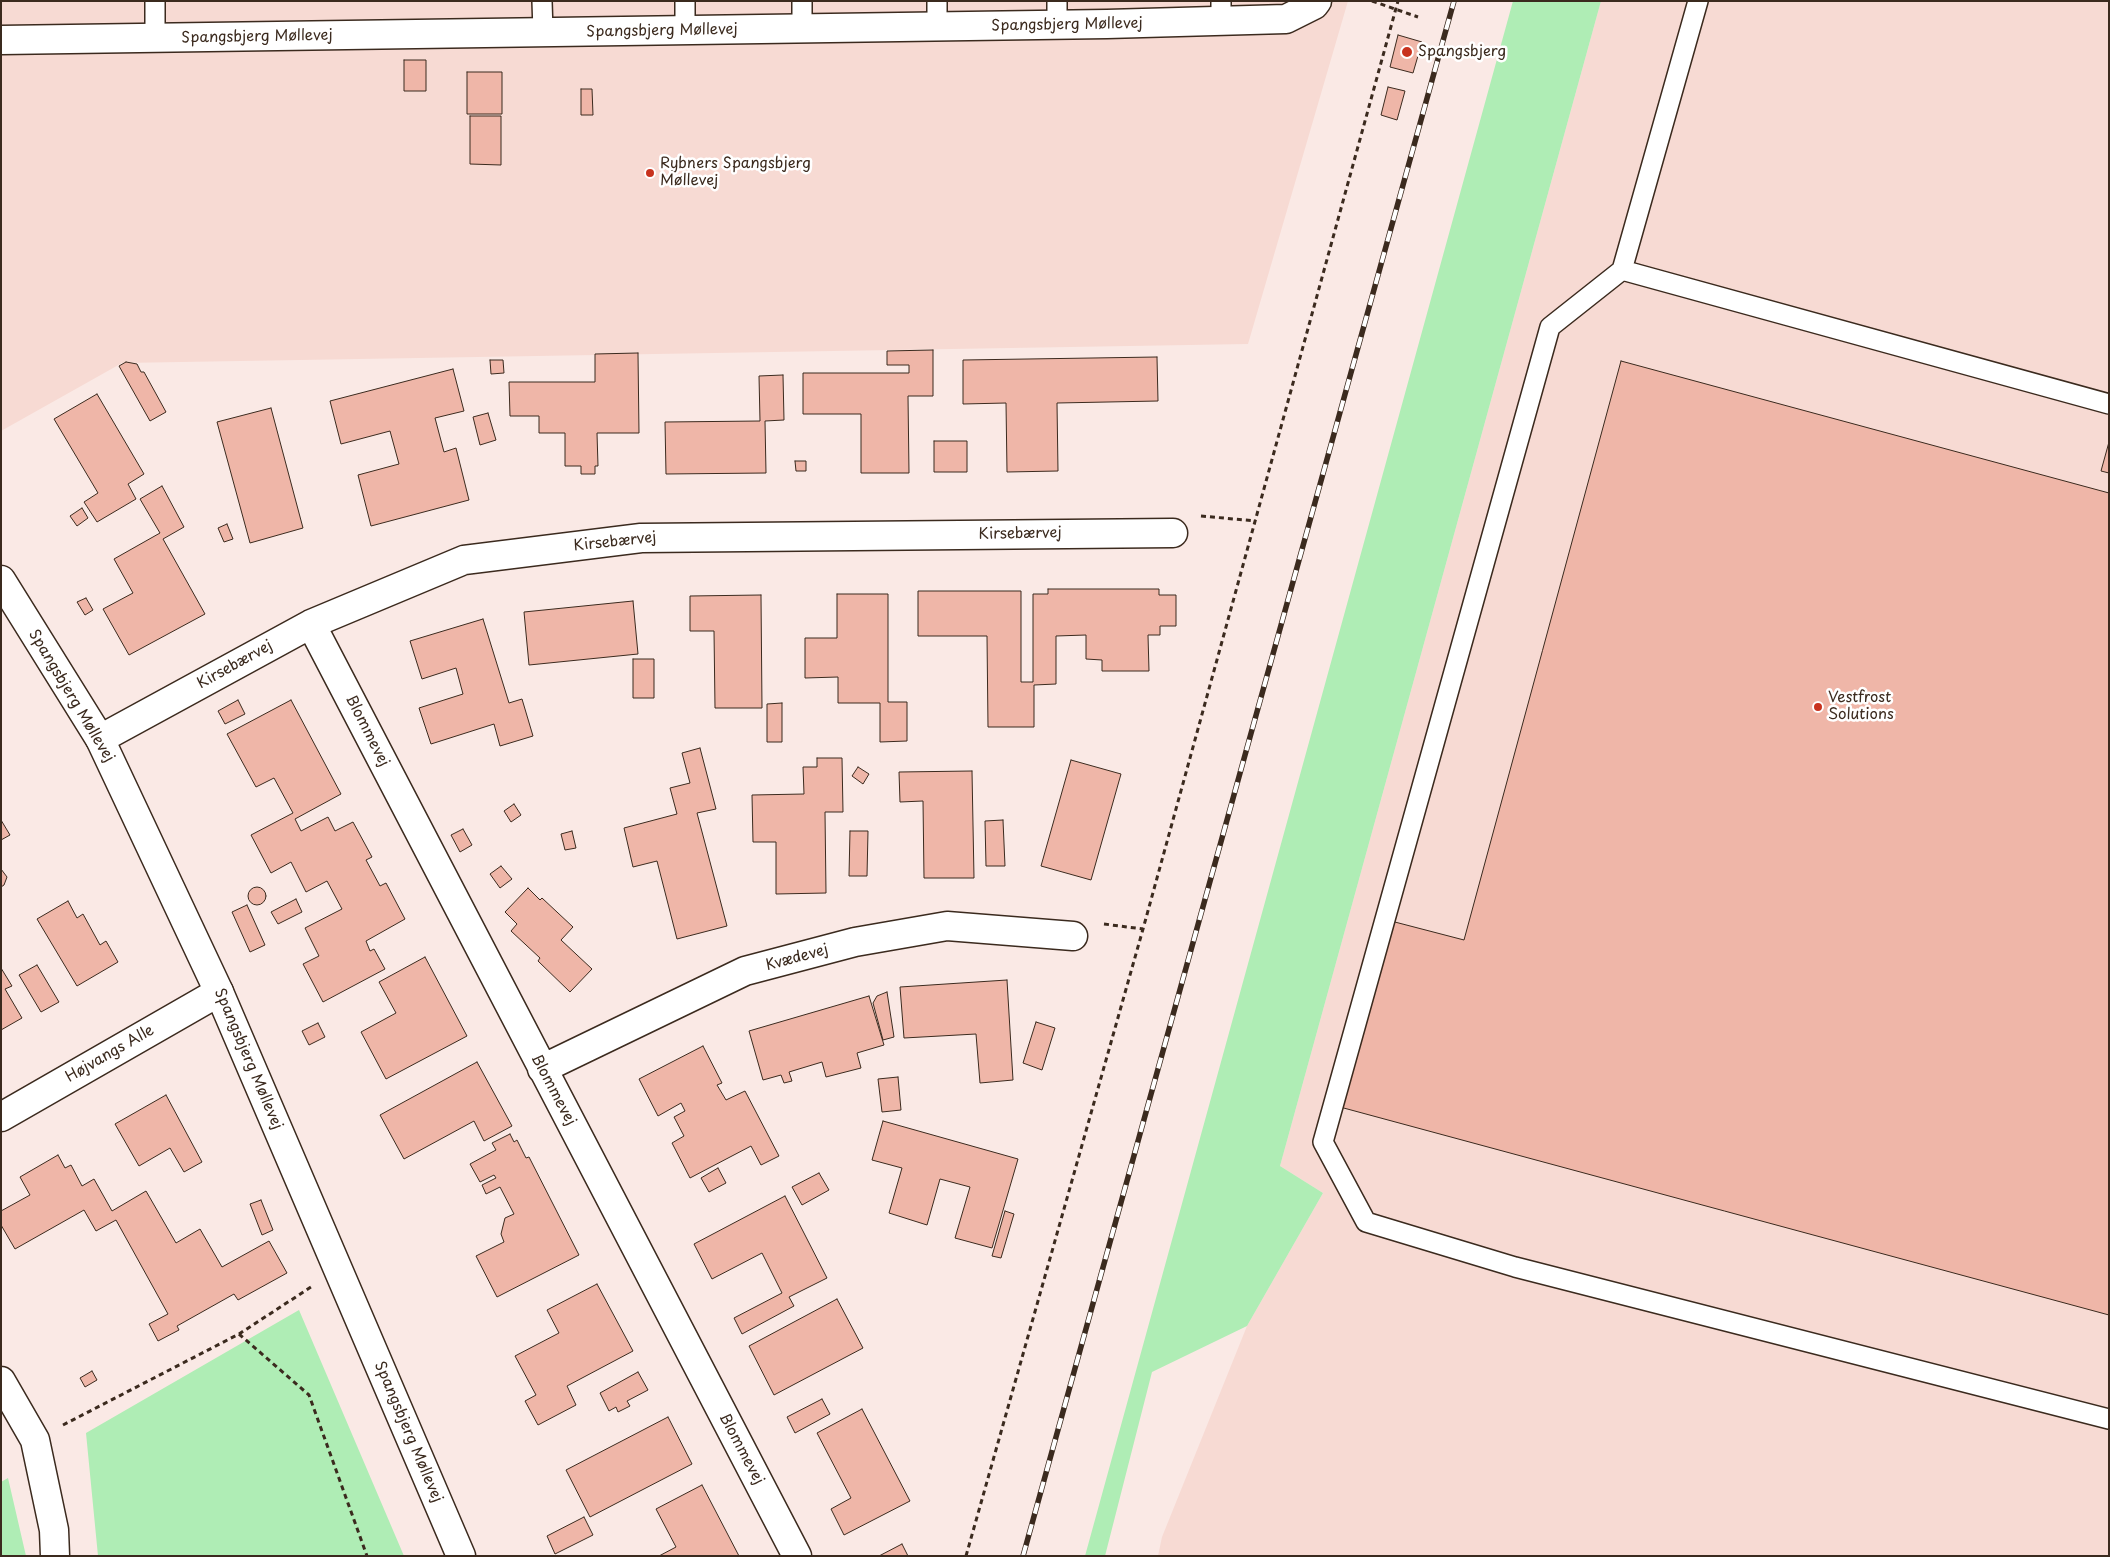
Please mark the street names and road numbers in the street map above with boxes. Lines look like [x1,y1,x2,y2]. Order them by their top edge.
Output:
street label: Spangsbjerg Møllevej [991,15,1143,35]
street label: Spangsbjerg Møllevej [586,21,738,41]
street label: Spangsbjerg Møllevej [181,27,333,47]
street label: Kirsebærvej [978,524,1062,544]
street label: Kirsebærvej [573,529,657,555]
street label: Spangsbjerg Møllevej [24,626,118,766]
street label: Kirsebærvej [194,637,276,693]
street label: Blommevej [341,692,393,770]
street label: Kvædevej [764,941,830,975]
street label: Spangsbjerg Møllevej [210,986,286,1132]
street label: Højvangs Alle [63,1022,157,1086]
street label: Blommevej [527,1051,579,1129]
street label: Spangsbjerg Møllevej [370,1359,446,1505]
street label: Blommevej [715,1410,767,1488]

